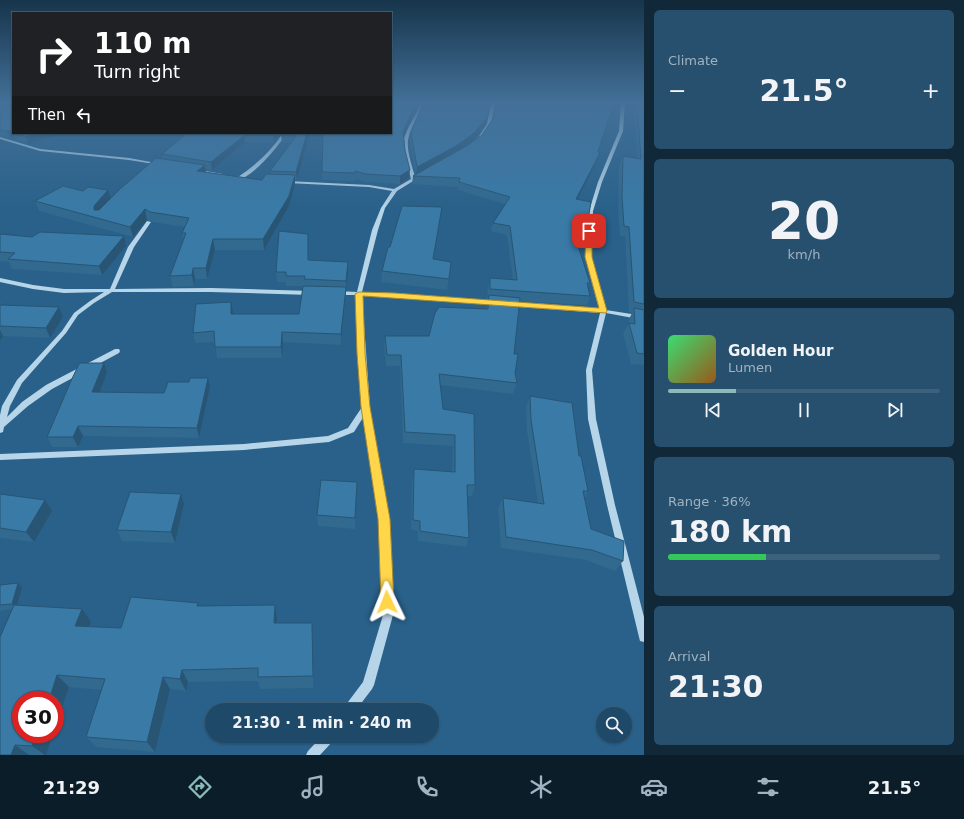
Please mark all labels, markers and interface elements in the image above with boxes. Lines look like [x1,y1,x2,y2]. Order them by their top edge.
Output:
text: 110 m [94,27,191,60]
icon: right [28,28,80,80]
text: Climate [668,53,718,68]
text: Turn right [94,61,180,82]
text: 21.5° [759,73,849,108]
text: − [668,78,686,103]
text: + [922,78,940,103]
icon: left [73,104,95,126]
text: Then [28,106,65,124]
text: 20 [768,191,840,251]
pin [572,214,606,248]
icon: arrive [578,220,600,242]
text: km/h [788,247,820,262]
text: Golden Hour [728,342,834,360]
text: Lumen [728,360,772,375]
icon: previous [702,399,724,421]
icon: pause [793,399,815,421]
icon: next [884,399,906,421]
text: Range · 36% [668,494,751,509]
text: 180 km [668,514,792,549]
position arrow [366,581,408,623]
text: Arrival [668,649,710,664]
text: 21:30 [668,669,764,704]
speed limit sign: 30 [12,691,64,743]
map controls [596,707,632,743]
button: search [596,707,632,743]
text: 21:30 · 1 min · 240 m [232,714,412,732]
icon: directions [186,773,214,801]
icon: music [299,773,327,801]
icon: phone [413,773,441,801]
icon: climate [527,773,555,801]
icon: car [640,773,668,801]
icon: filters [754,773,782,801]
text: 21:29 [43,777,100,798]
text: 21.5° [868,777,921,798]

